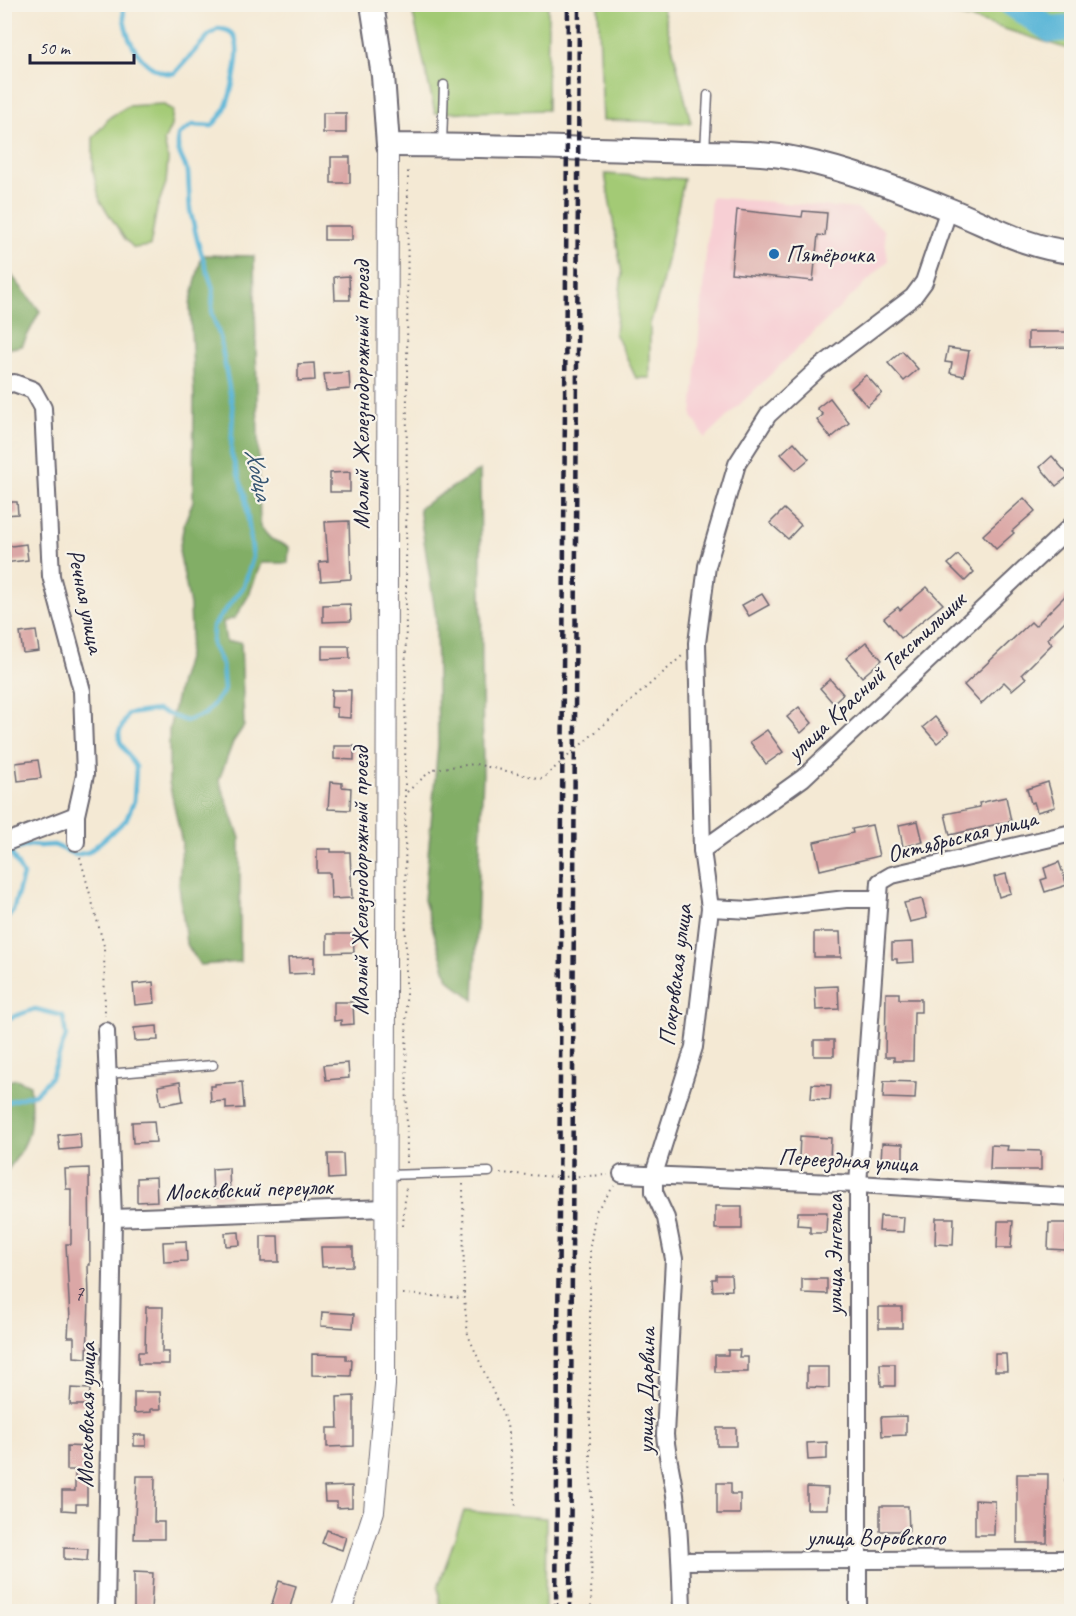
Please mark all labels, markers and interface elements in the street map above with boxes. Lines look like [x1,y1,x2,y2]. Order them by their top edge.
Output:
scale bar [30,27,134,65]
text: 50 m [39,37,72,59]
place label: Пятёрочка [786,239,875,269]
marker: Пятёрочка [767,247,781,261]
street label: Малый Железнодорожный проезд [346,258,376,529]
water label: Ходца [238,445,281,505]
street label: Речная улица [60,546,112,658]
street label: улица Красный Текстильщик [779,584,973,768]
street label: Малый Железнодорожный проезд [345,744,375,1015]
street label: Октябрьская улица [884,802,1042,869]
street label: Покровская улица [651,901,699,1048]
street label: Переездная улица [778,1141,920,1179]
street label: Московский переулок [165,1171,335,1207]
street label: улица Энгельса [819,1193,849,1317]
house number: 7 [74,1280,85,1306]
street label: улица Дарвина [630,1325,662,1456]
street label: Московская улица [70,1341,102,1488]
street label: улица Воровского [805,1522,947,1552]

